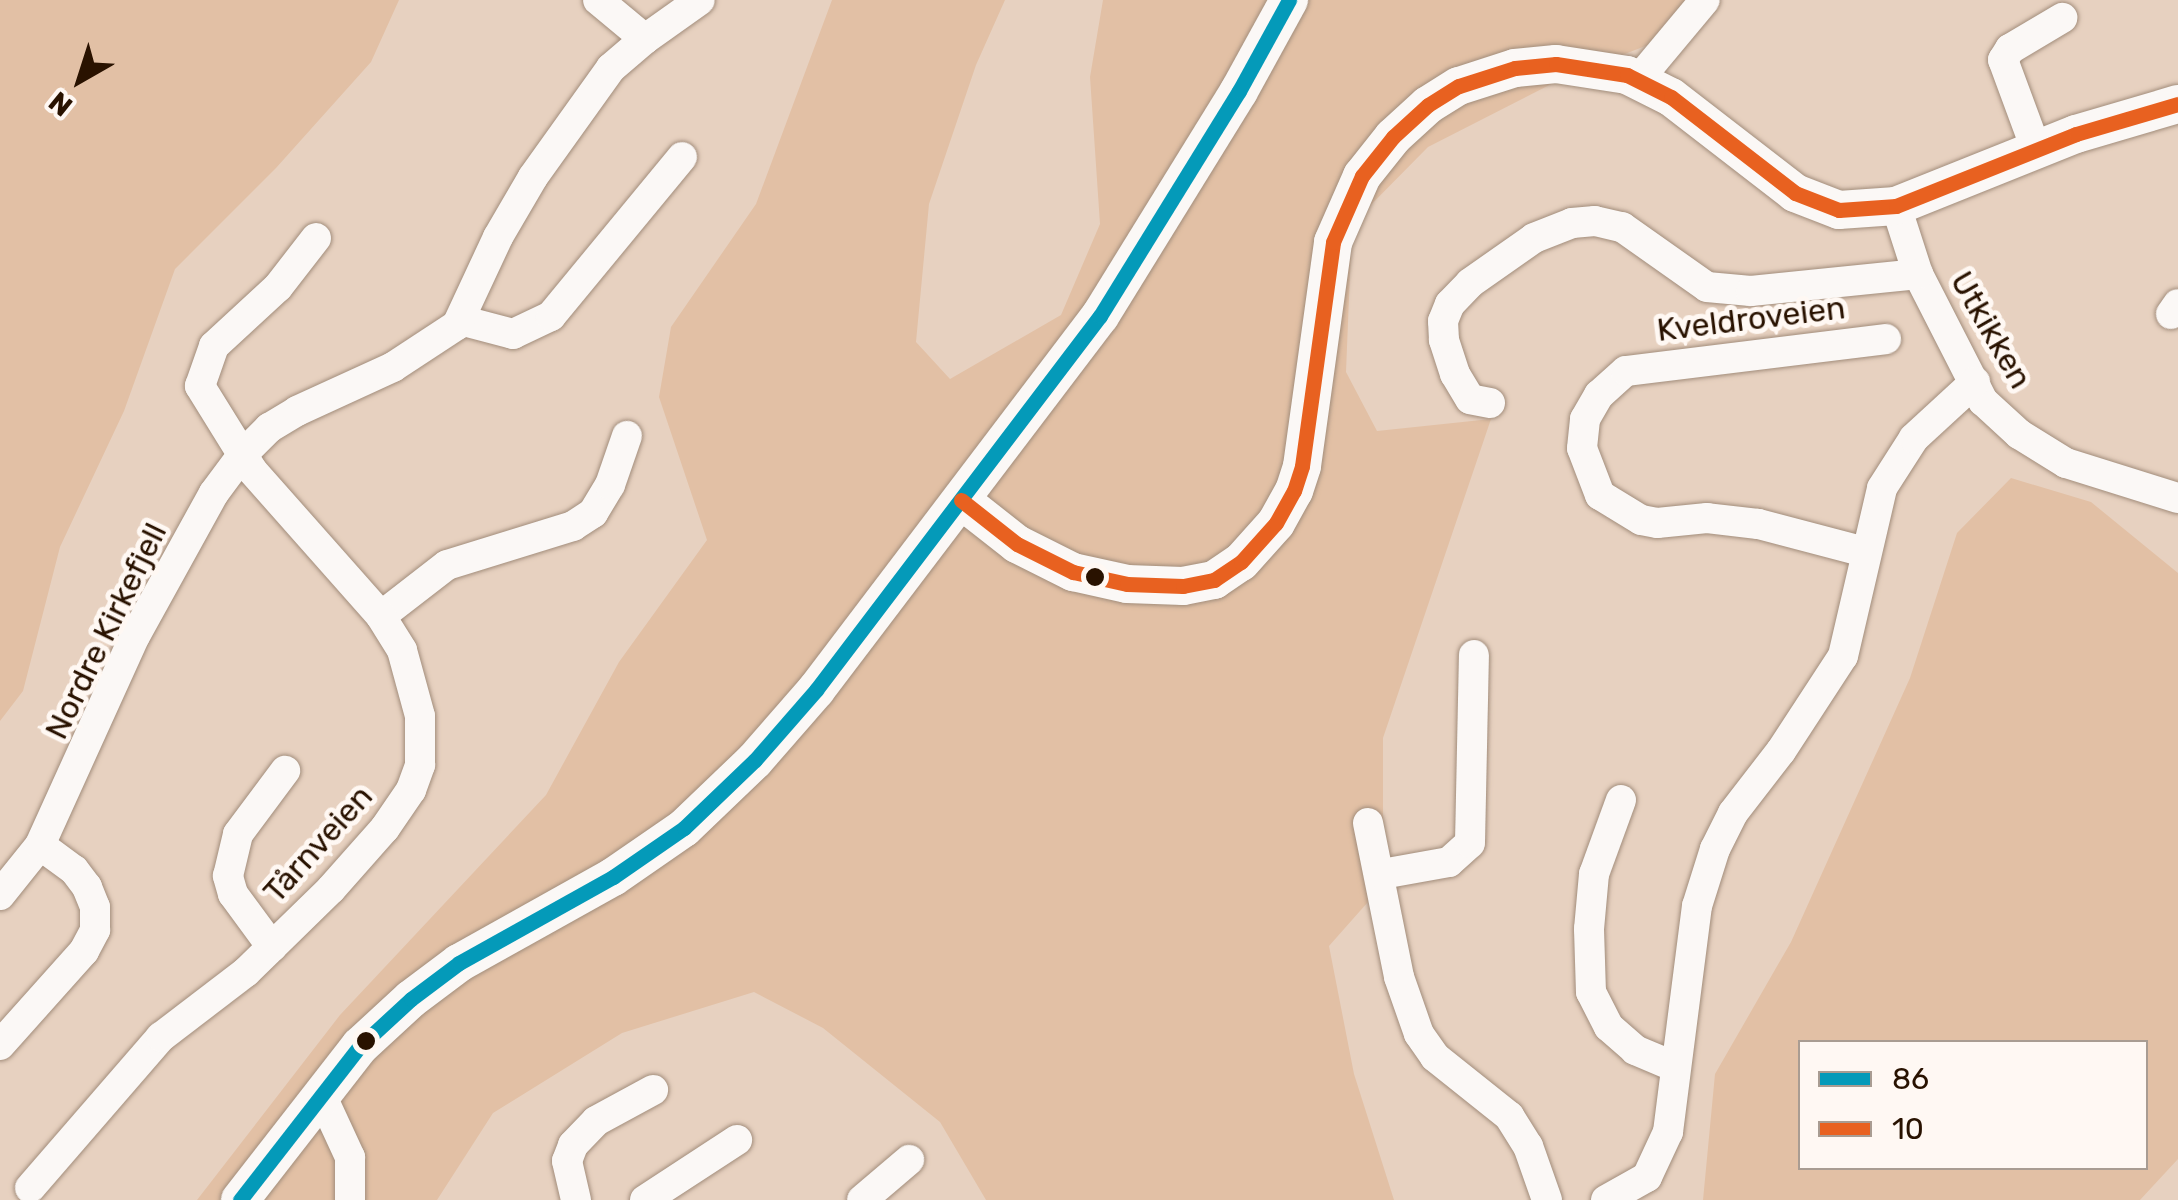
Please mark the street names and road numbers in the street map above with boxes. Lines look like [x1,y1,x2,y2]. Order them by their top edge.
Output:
street label: Utkikken [1942,265,2040,395]
street label: Kveldroveien [1655,288,1847,350]
street label: Nordre Kirkefjell [37,517,175,745]
street label: Tårnveien [255,777,381,911]

